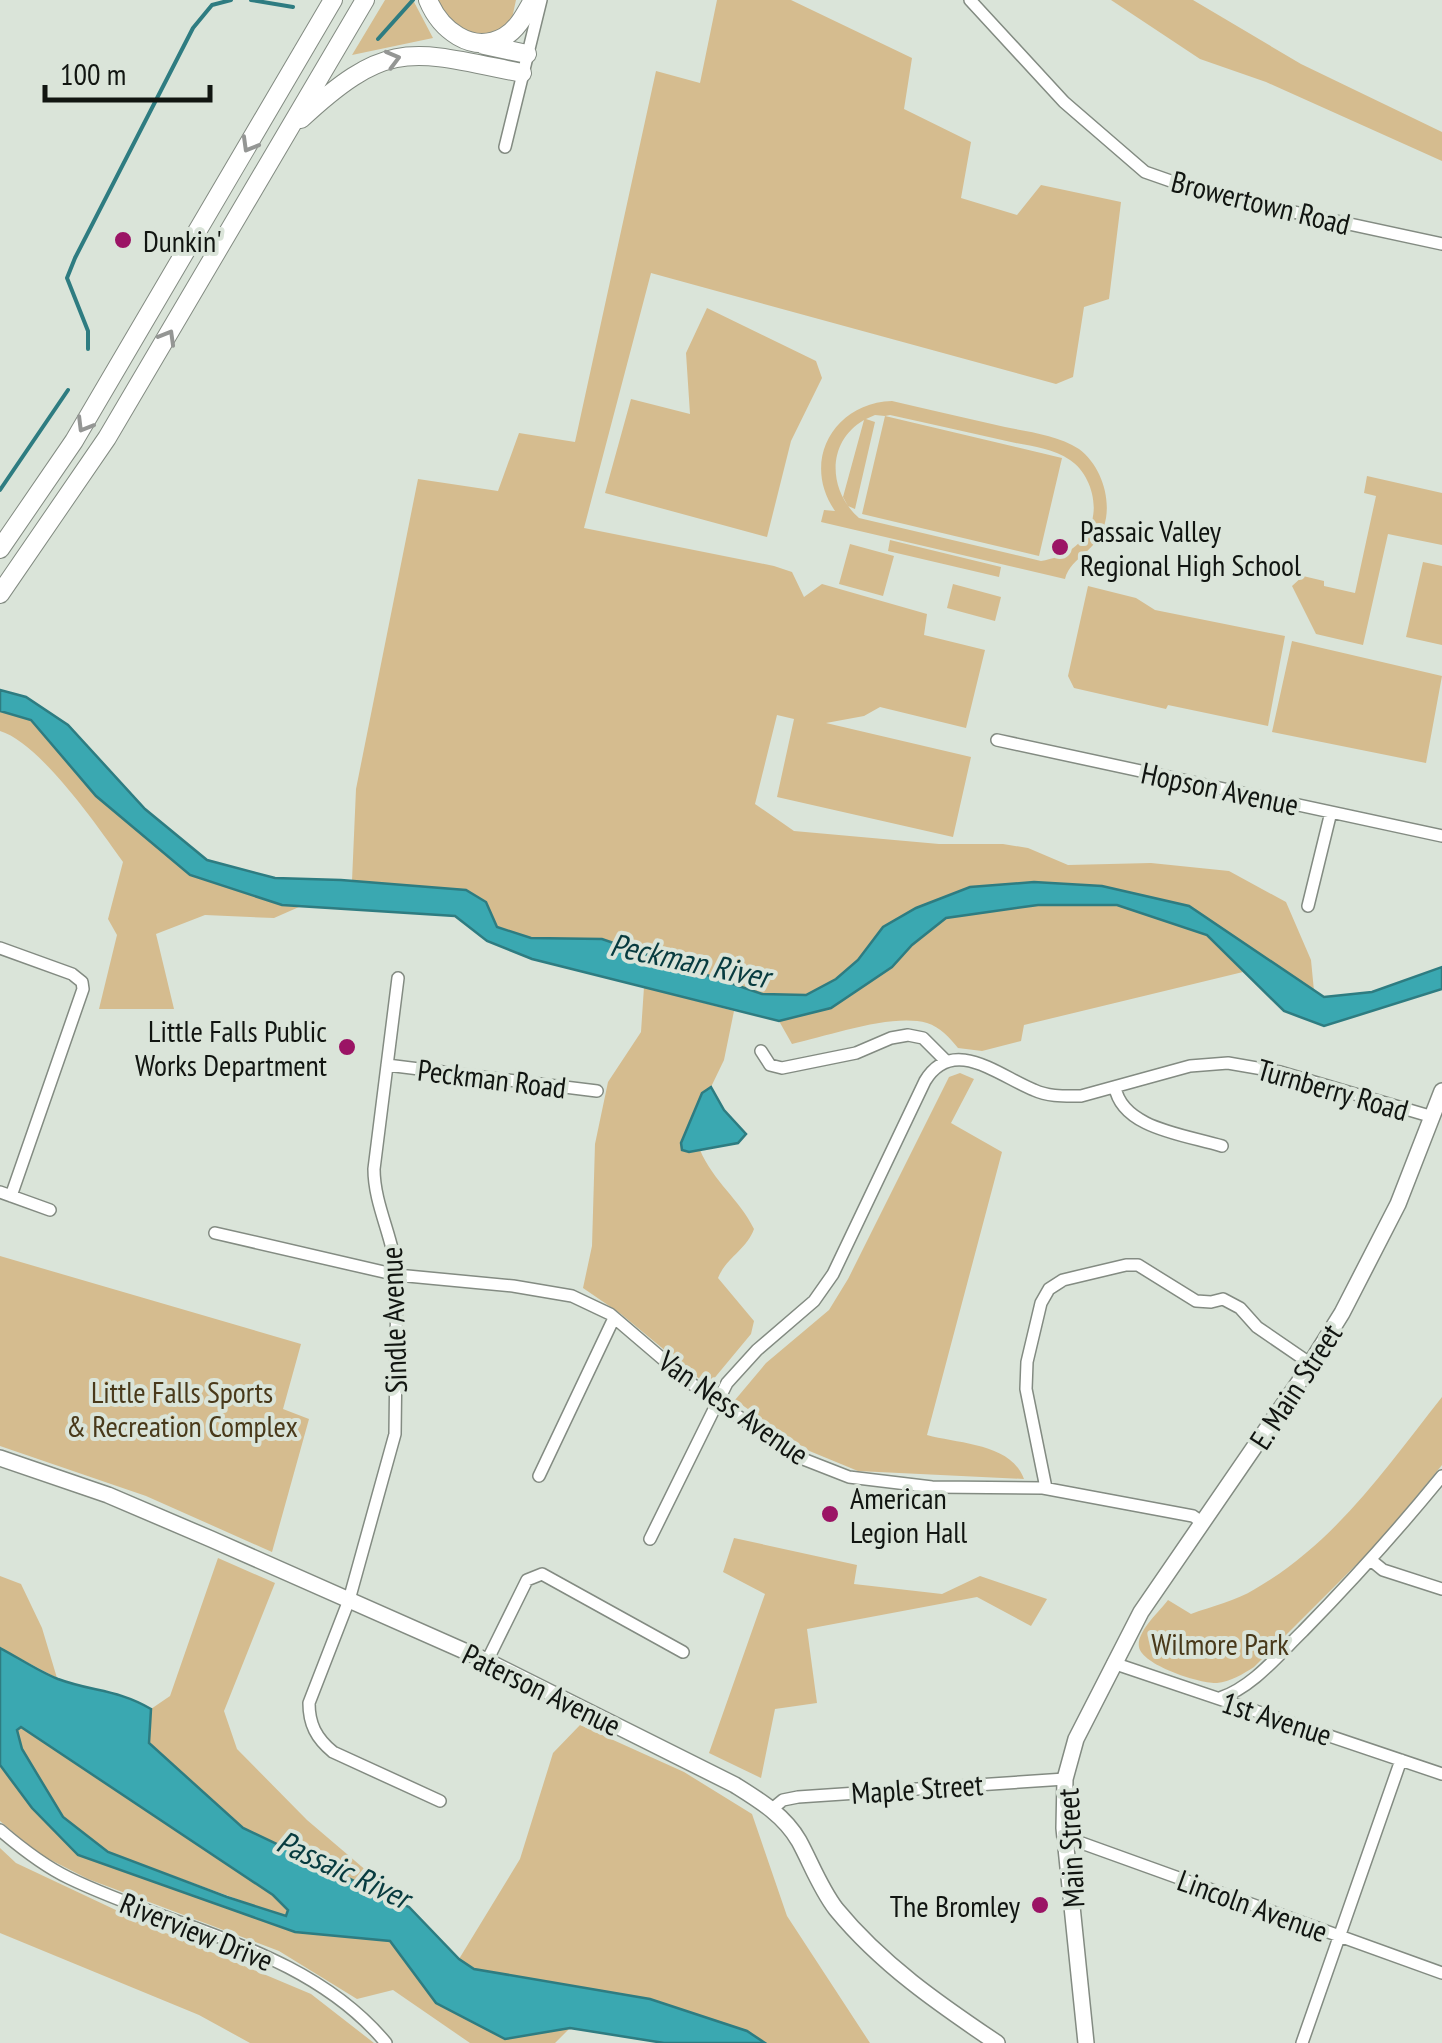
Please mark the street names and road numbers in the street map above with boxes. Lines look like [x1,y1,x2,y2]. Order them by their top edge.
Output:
street label: Browertown Road [1168,161,1354,243]
street label: Hopson Avenue [1138,752,1302,824]
street label: Turnberry Road [1253,1049,1413,1129]
street label: Peckman Road [415,1050,569,1106]
street label: Sindle Avenue [371,1246,415,1394]
street label: E. Main Street [1240,1315,1350,1456]
street label: Van Ness Avenue [651,1340,817,1473]
street label: Paterson Avenue [457,1634,627,1744]
street label: 1st Avenue [1217,1682,1337,1754]
street label: Maple Street [850,1764,985,1812]
street label: Main Street [1047,1787,1093,1909]
street label: Lincoln Avenue [1173,1860,1333,1950]
street label: Riverview Drive [115,1883,279,1979]

